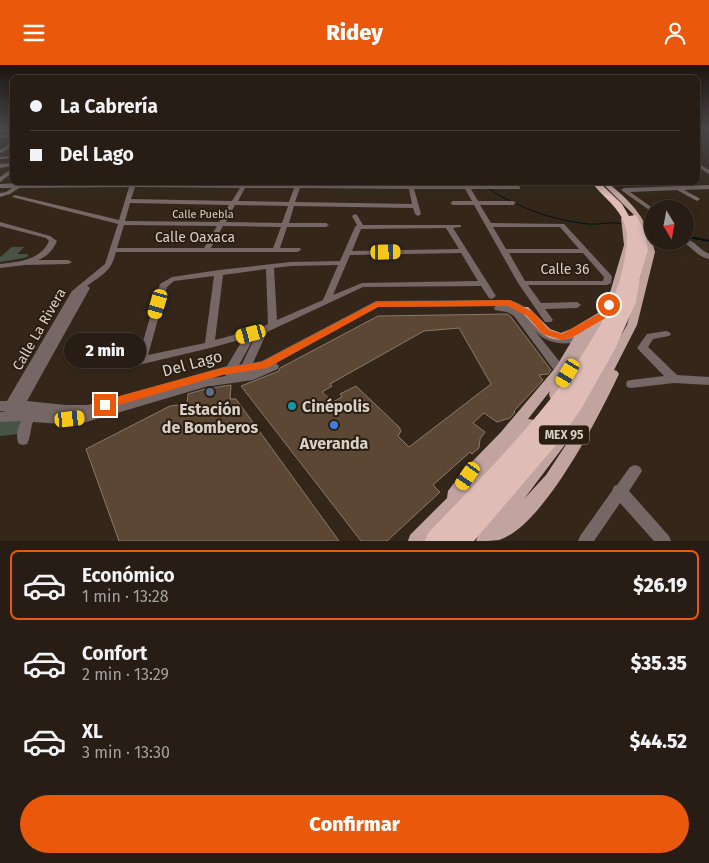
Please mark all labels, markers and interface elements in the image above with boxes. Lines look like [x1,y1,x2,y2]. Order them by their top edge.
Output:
icon: menu [20,19,48,47]
text: Ridey [326,19,383,46]
icon: person [661,19,689,47]
text: La Cabrería [60,95,158,118]
text: Del Lago [60,143,134,166]
north arrow [644,200,694,250]
map controls [644,200,694,250]
street label: Calle Puebla [172,208,234,221]
street label: Calle Oaxaca [155,229,235,246]
car [370,244,401,260]
street label: Calle 36 [540,261,590,278]
street label: Calle La Rivera [9,285,70,373]
car [146,288,169,320]
route start [598,294,620,316]
car [234,323,267,345]
callout: 2 min [64,333,146,367]
text: 2 min [85,341,125,360]
street label: Del Lago [160,346,224,381]
car [553,356,582,390]
marker: Estación de Bomberos [204,386,216,398]
route end [94,394,116,416]
place label: Cinépolis [302,397,370,416]
place label: Estación de Bomberos [162,400,258,437]
marker: Cinépolis [286,400,298,412]
car [54,410,85,428]
marker: Averanda [328,419,340,431]
road number: MEX 95 [539,425,589,445]
place label: Averanda [299,434,369,453]
car [453,459,482,493]
icon: car [22,563,67,608]
text: Económico [82,564,175,587]
text: $26.19 [633,574,687,597]
text: 1 min · 13:28 [82,587,169,606]
icon: car [22,641,67,686]
text: Confort [82,642,147,665]
text: $35.35 [631,652,687,675]
text: 2 min · 13:29 [82,665,169,684]
icon: car [22,719,67,764]
text: XL [82,720,103,743]
text: $44.52 [630,730,687,753]
text: 3 min · 13:30 [82,743,170,762]
button: Confirmar [20,795,689,853]

